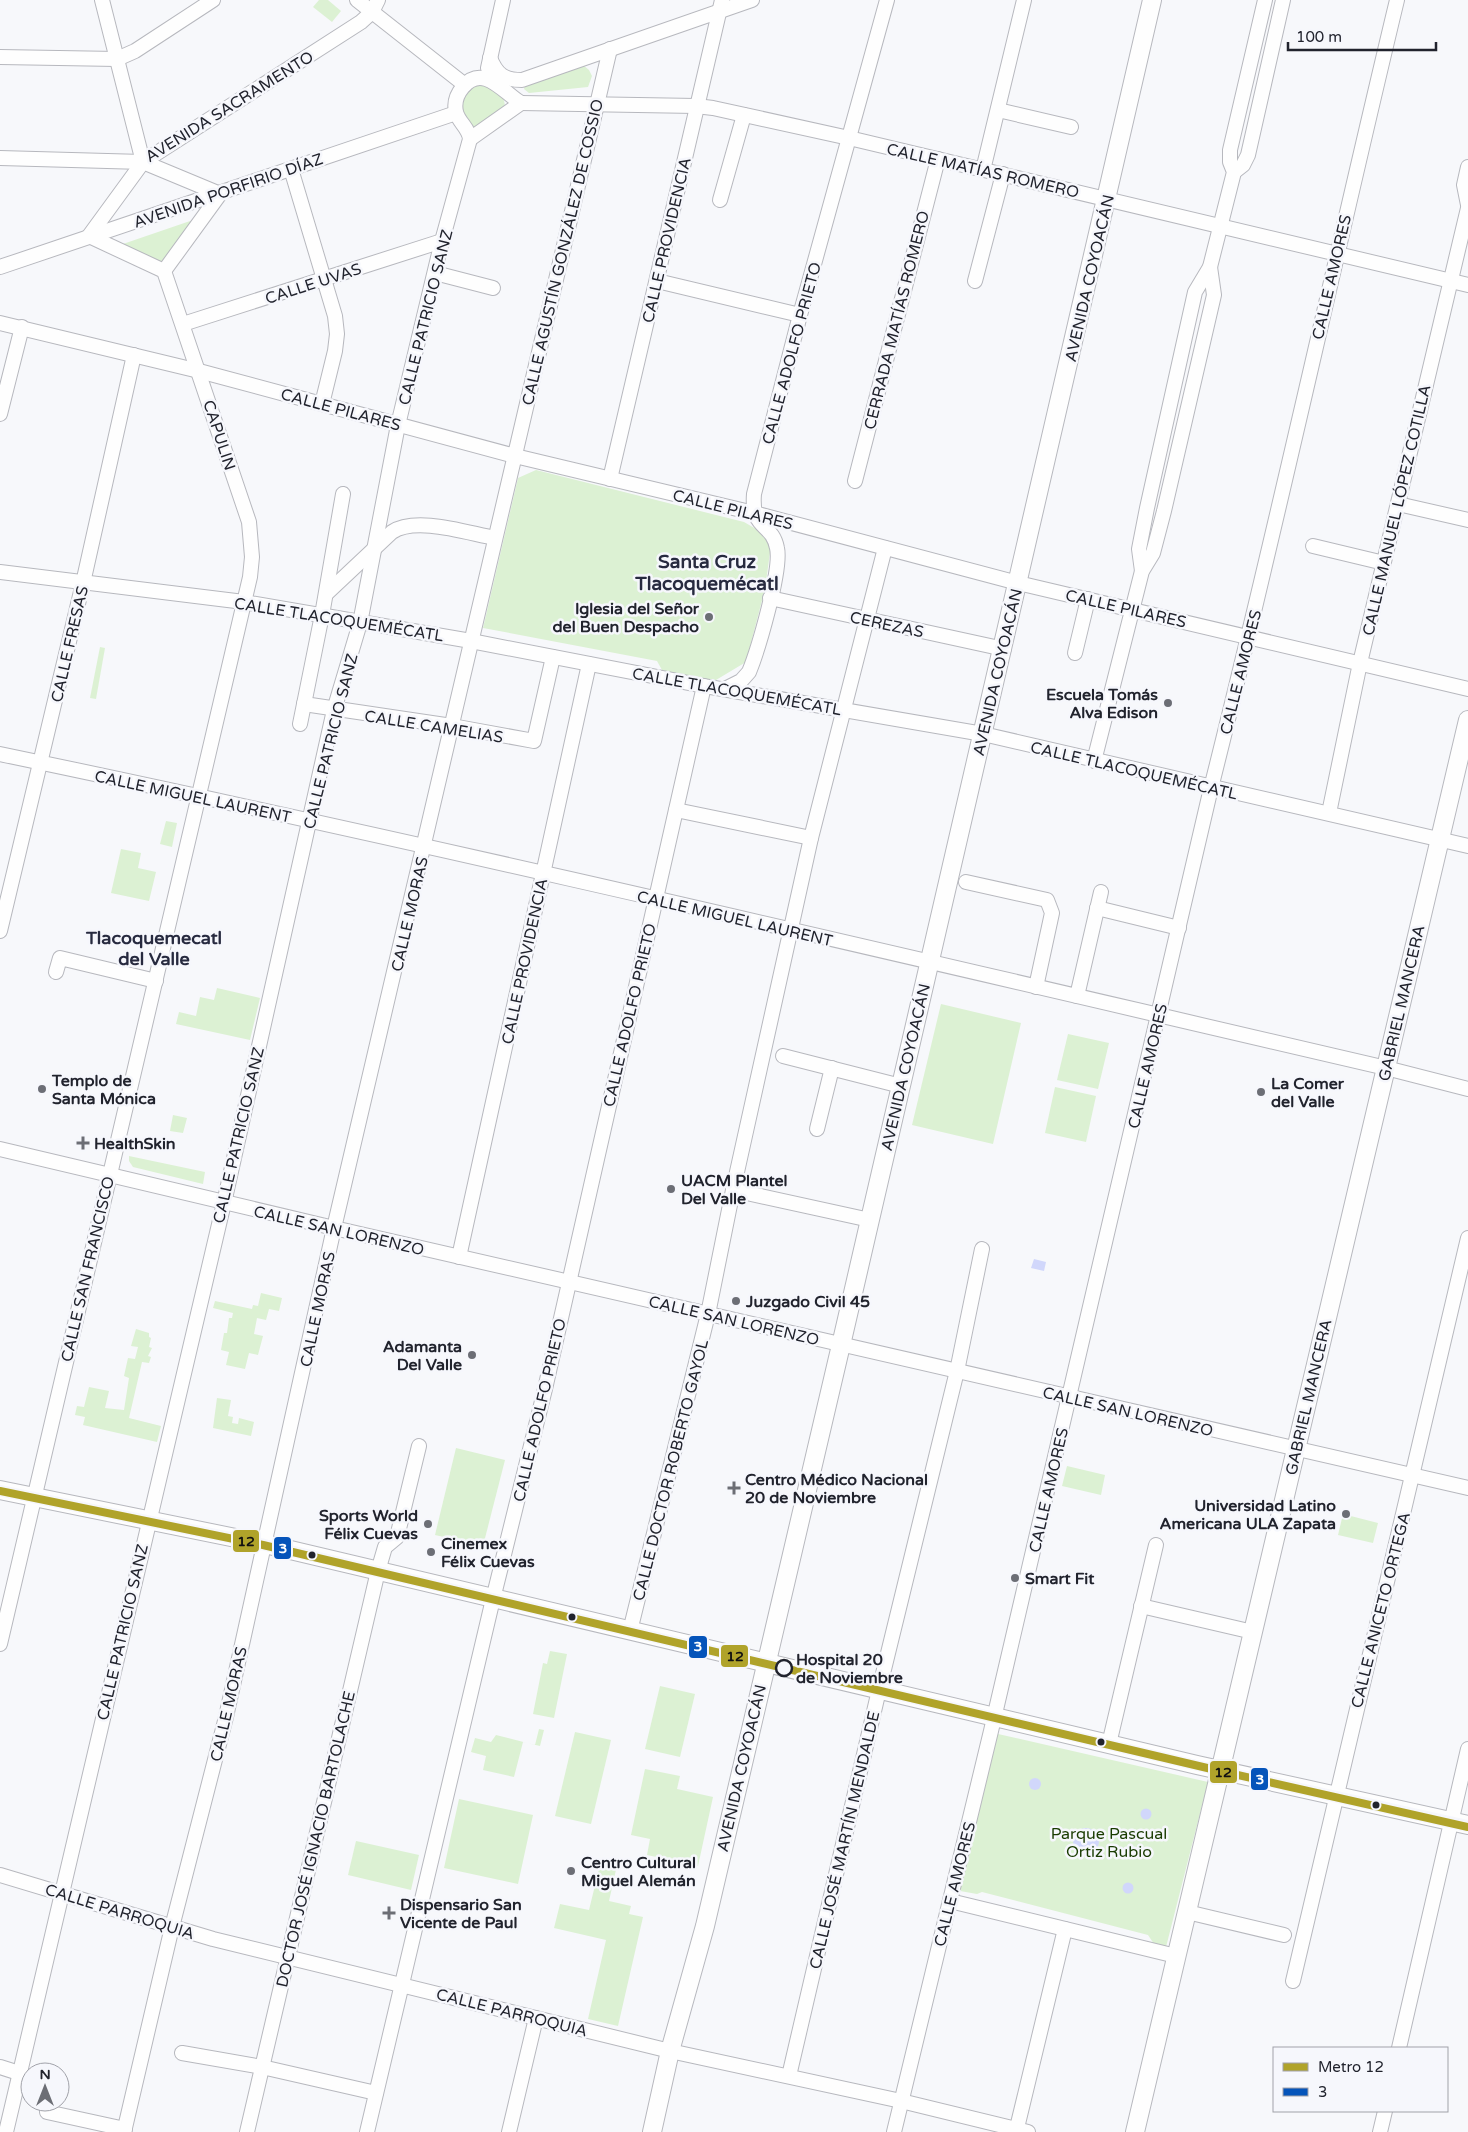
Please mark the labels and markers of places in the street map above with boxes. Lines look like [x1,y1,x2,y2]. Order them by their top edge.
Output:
place label: Iglesia del Señor del Buen Despacho [552,599,700,637]
marker: Iglesia del Señor del Buen Despacho [703,611,715,623]
place label: Escuela Tomás Alva Edison [1046,685,1158,723]
marker: Escuela Tomás Alva Edison [1162,697,1174,709]
place label: Templo de Santa Mónica [51,1071,156,1109]
place label: La Comer del Valle [1271,1074,1345,1112]
marker: Templo de Santa Mónica [36,1083,48,1095]
marker: La Comer del Valle [1255,1086,1267,1098]
place label: HealthSkin [94,1134,176,1154]
marker: HealthSkin [76,1136,90,1150]
place label: UACM Plantel Del Valle [681,1171,787,1209]
marker: UACM Plantel Del Valle [665,1183,677,1195]
place label: Juzgado Civil 45 [745,1292,870,1312]
marker: Juzgado Civil 45 [730,1295,742,1307]
place label: Adamanta Del Valle [383,1337,462,1375]
marker: Adamanta Del Valle [466,1349,478,1361]
place label: Centro Médico Nacional 20 de Noviembre [745,1470,928,1508]
marker: Centro Médico Nacional 20 de Noviembre [727,1481,741,1495]
place label: Universidad Latino Americana ULA Zapata [1160,1496,1336,1534]
place label: Sports World Félix Cuevas [319,1506,418,1544]
marker: Universidad Latino Americana ULA Zapata [1340,1508,1352,1520]
marker: Sports World Félix Cuevas [422,1518,434,1530]
place label: Cinemex Félix Cuevas [441,1534,535,1572]
marker: Cinemex Félix Cuevas [425,1546,437,1558]
unlabelled marker [307,1550,317,1560]
place label: Smart Fit [1025,1569,1095,1589]
marker: Smart Fit [1009,1572,1021,1584]
unlabelled marker [567,1612,577,1622]
place label: Hospital 20 de Noviembre [796,1650,903,1688]
marker: Hospital 20 de Noviembre [775,1659,793,1677]
unlabelled marker [1096,1737,1106,1747]
unlabelled marker [1371,1800,1381,1810]
place label: Centro Cultural Miguel Alemán [581,1853,696,1891]
marker: Centro Cultural Miguel Alemán [565,1865,577,1877]
place label: Dispensario San Vicente de Paul [400,1895,522,1933]
marker: Dispensario San Vicente de Paul [382,1906,396,1920]

